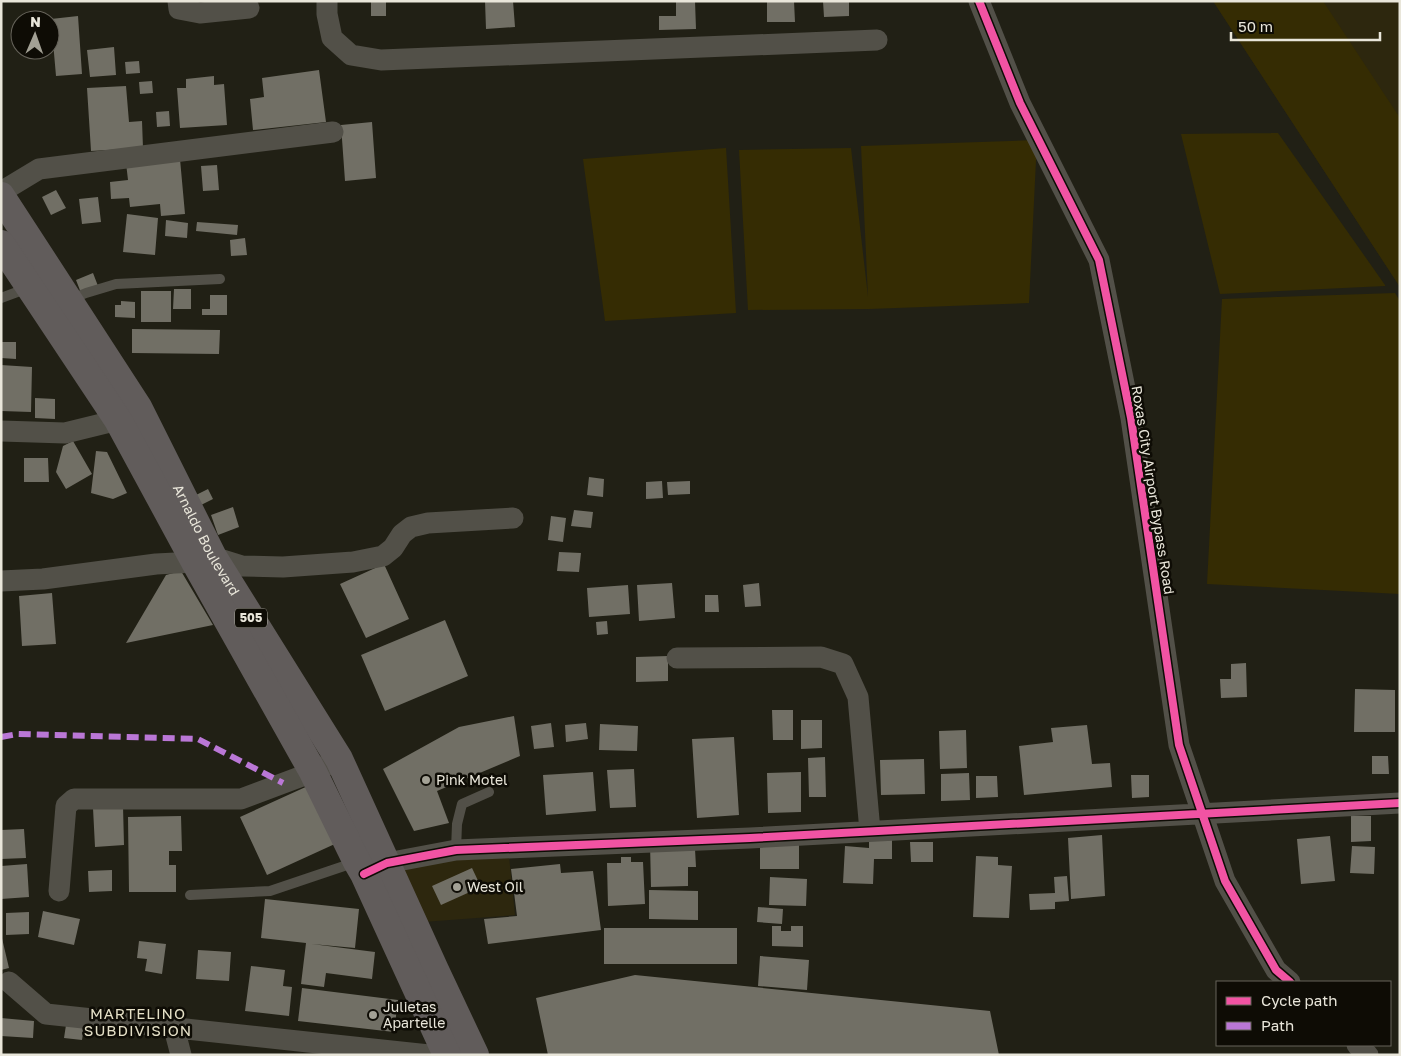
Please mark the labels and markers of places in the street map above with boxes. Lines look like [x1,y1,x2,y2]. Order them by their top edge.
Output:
place label: Pink Motel [436,771,508,788]
marker: Pink Motel [420,774,432,786]
place label: West Oil [467,878,523,895]
marker: West Oil [451,881,463,893]
place label: Julietas Apartelle [383,998,445,1031]
marker: Julietas Apartelle [367,1009,379,1021]

